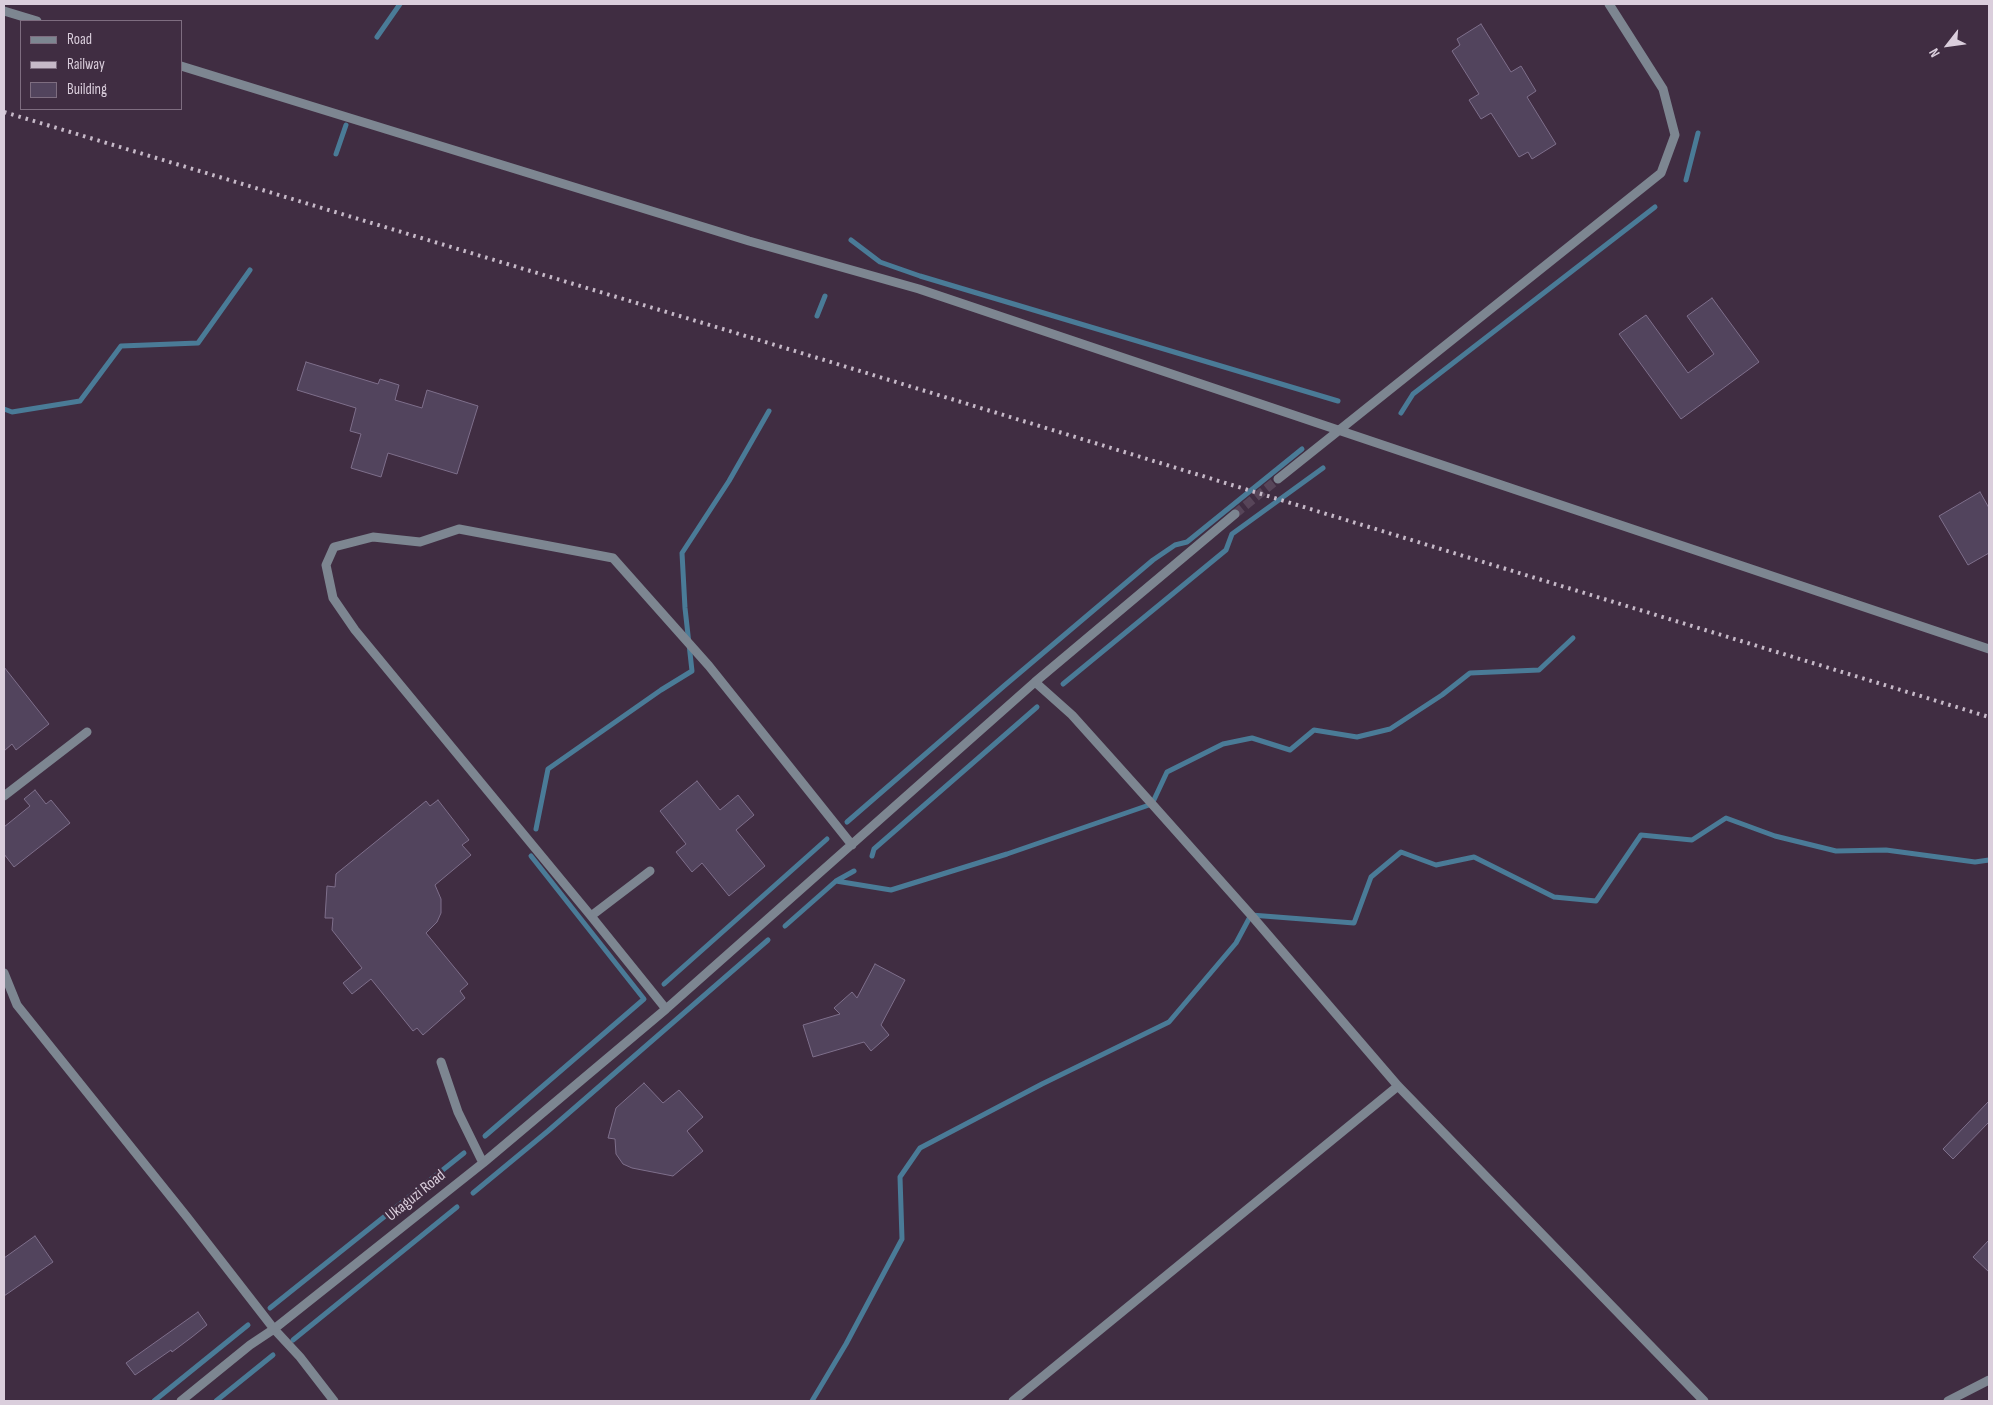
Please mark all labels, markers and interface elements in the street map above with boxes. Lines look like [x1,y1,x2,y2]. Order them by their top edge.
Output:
legend [20,20,182,110]
north arrow [1923,20,1973,70]
text: Road [67,30,92,49]
text: N [1925,45,1944,60]
text: Railway [67,55,105,74]
text: Building [67,80,107,99]
street label: Ukaguzi Road [382,1166,450,1226]

